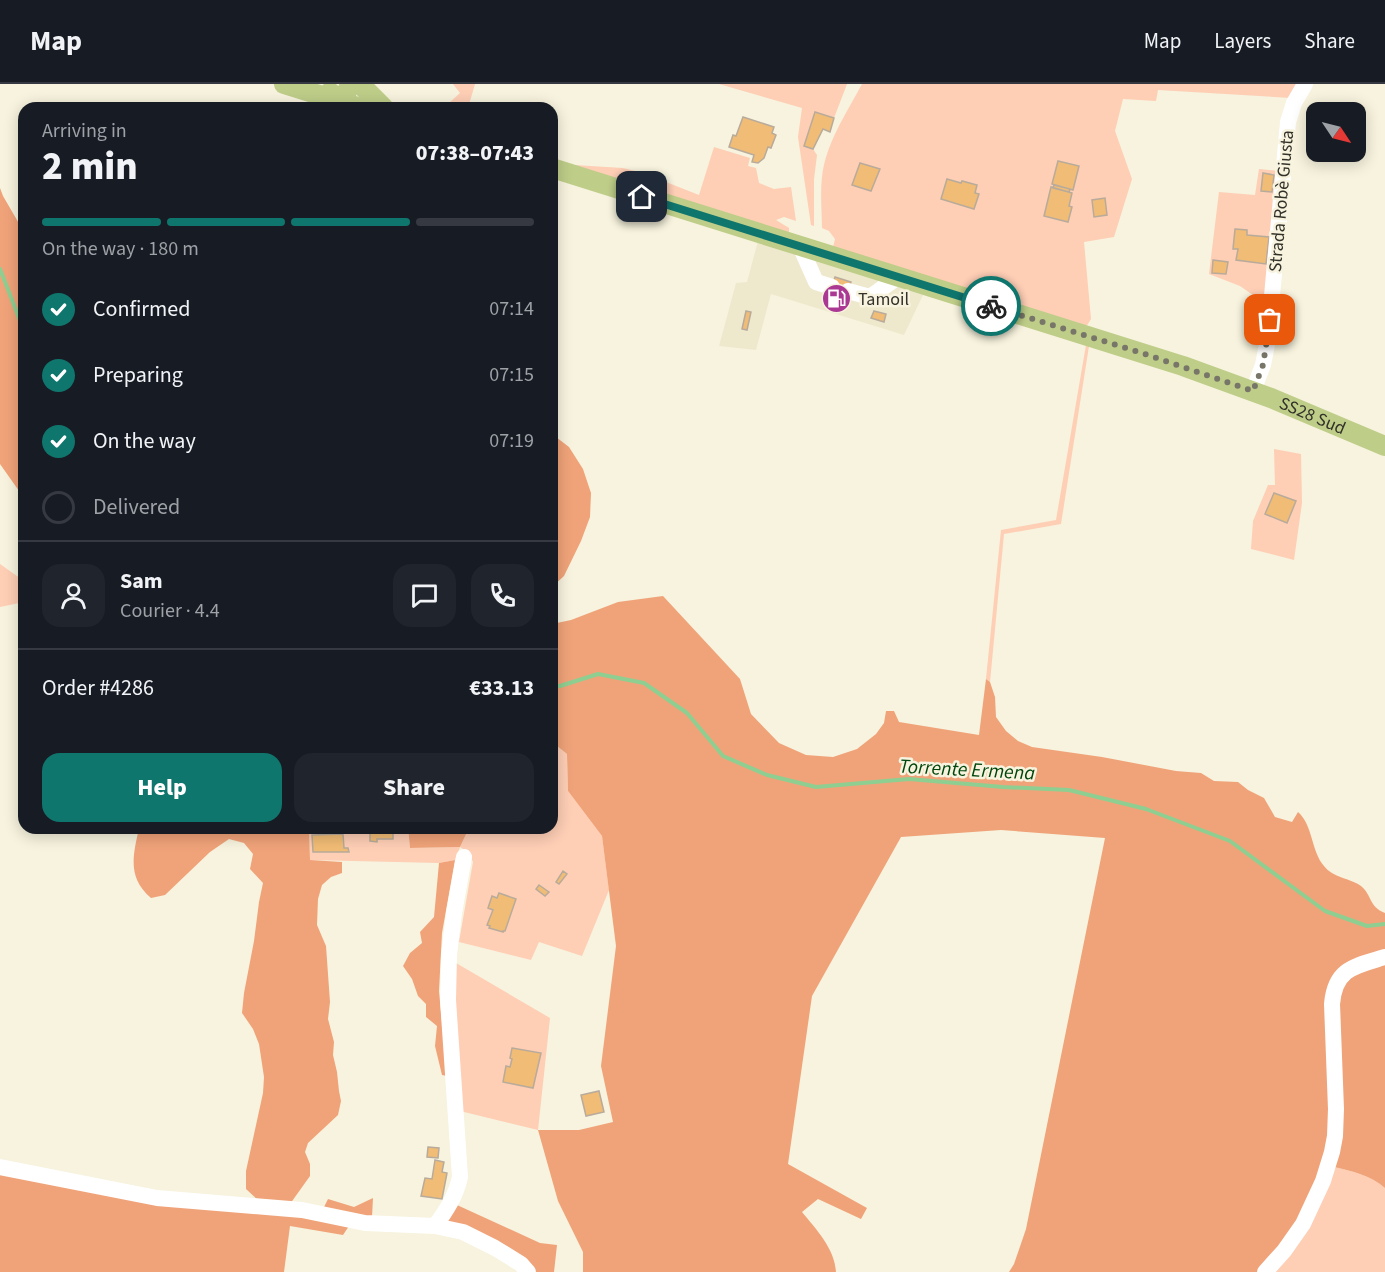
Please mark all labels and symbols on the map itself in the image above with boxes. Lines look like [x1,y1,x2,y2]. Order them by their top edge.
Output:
north arrow [1306,102,1366,162]
street label: Strada Robè Giusta [1263,129,1300,273]
pin [616,171,667,222]
courier [961,276,1021,336]
fuel station icon: Tamoil [821,283,853,315]
place label: Tamoil [858,287,909,312]
pin [1244,294,1295,345]
street label: SS28 Sud [1275,391,1349,441]
water label: Torrente Ermena [898,752,1036,788]

